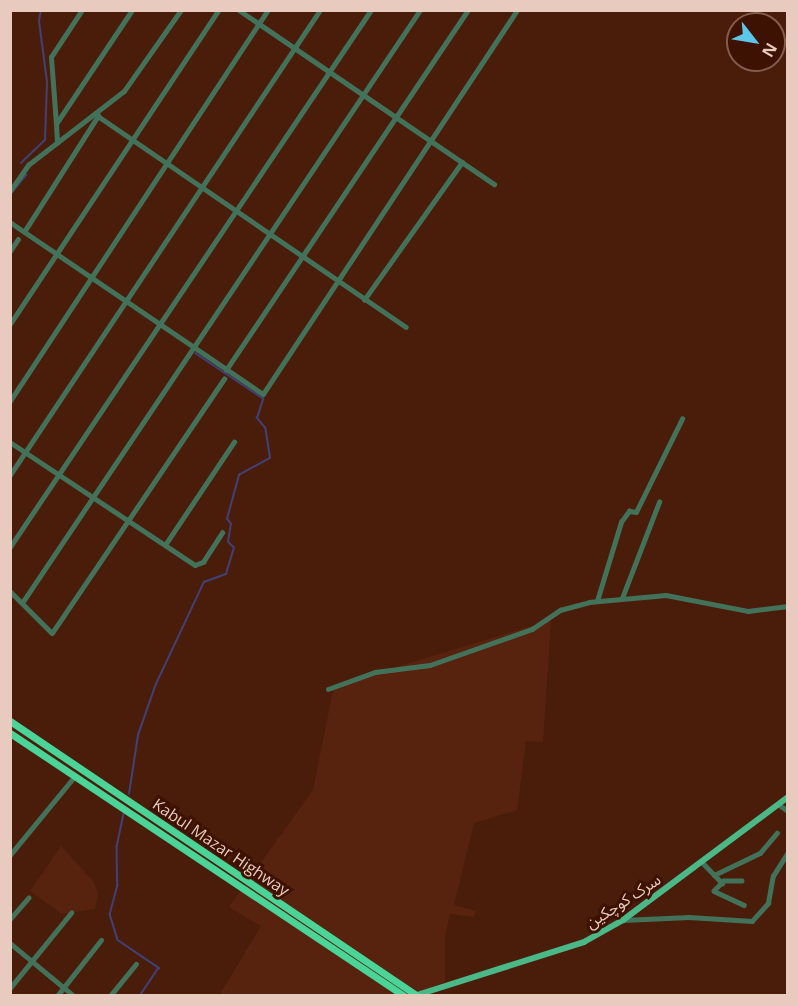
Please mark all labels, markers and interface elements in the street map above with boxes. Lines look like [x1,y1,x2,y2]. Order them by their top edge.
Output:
north arrow [726,12,786,72]
text: N [757,39,782,61]
street label: Kabul Mazar Highway [149,794,293,900]
street label: سرک کوچکین [582,870,664,932]

